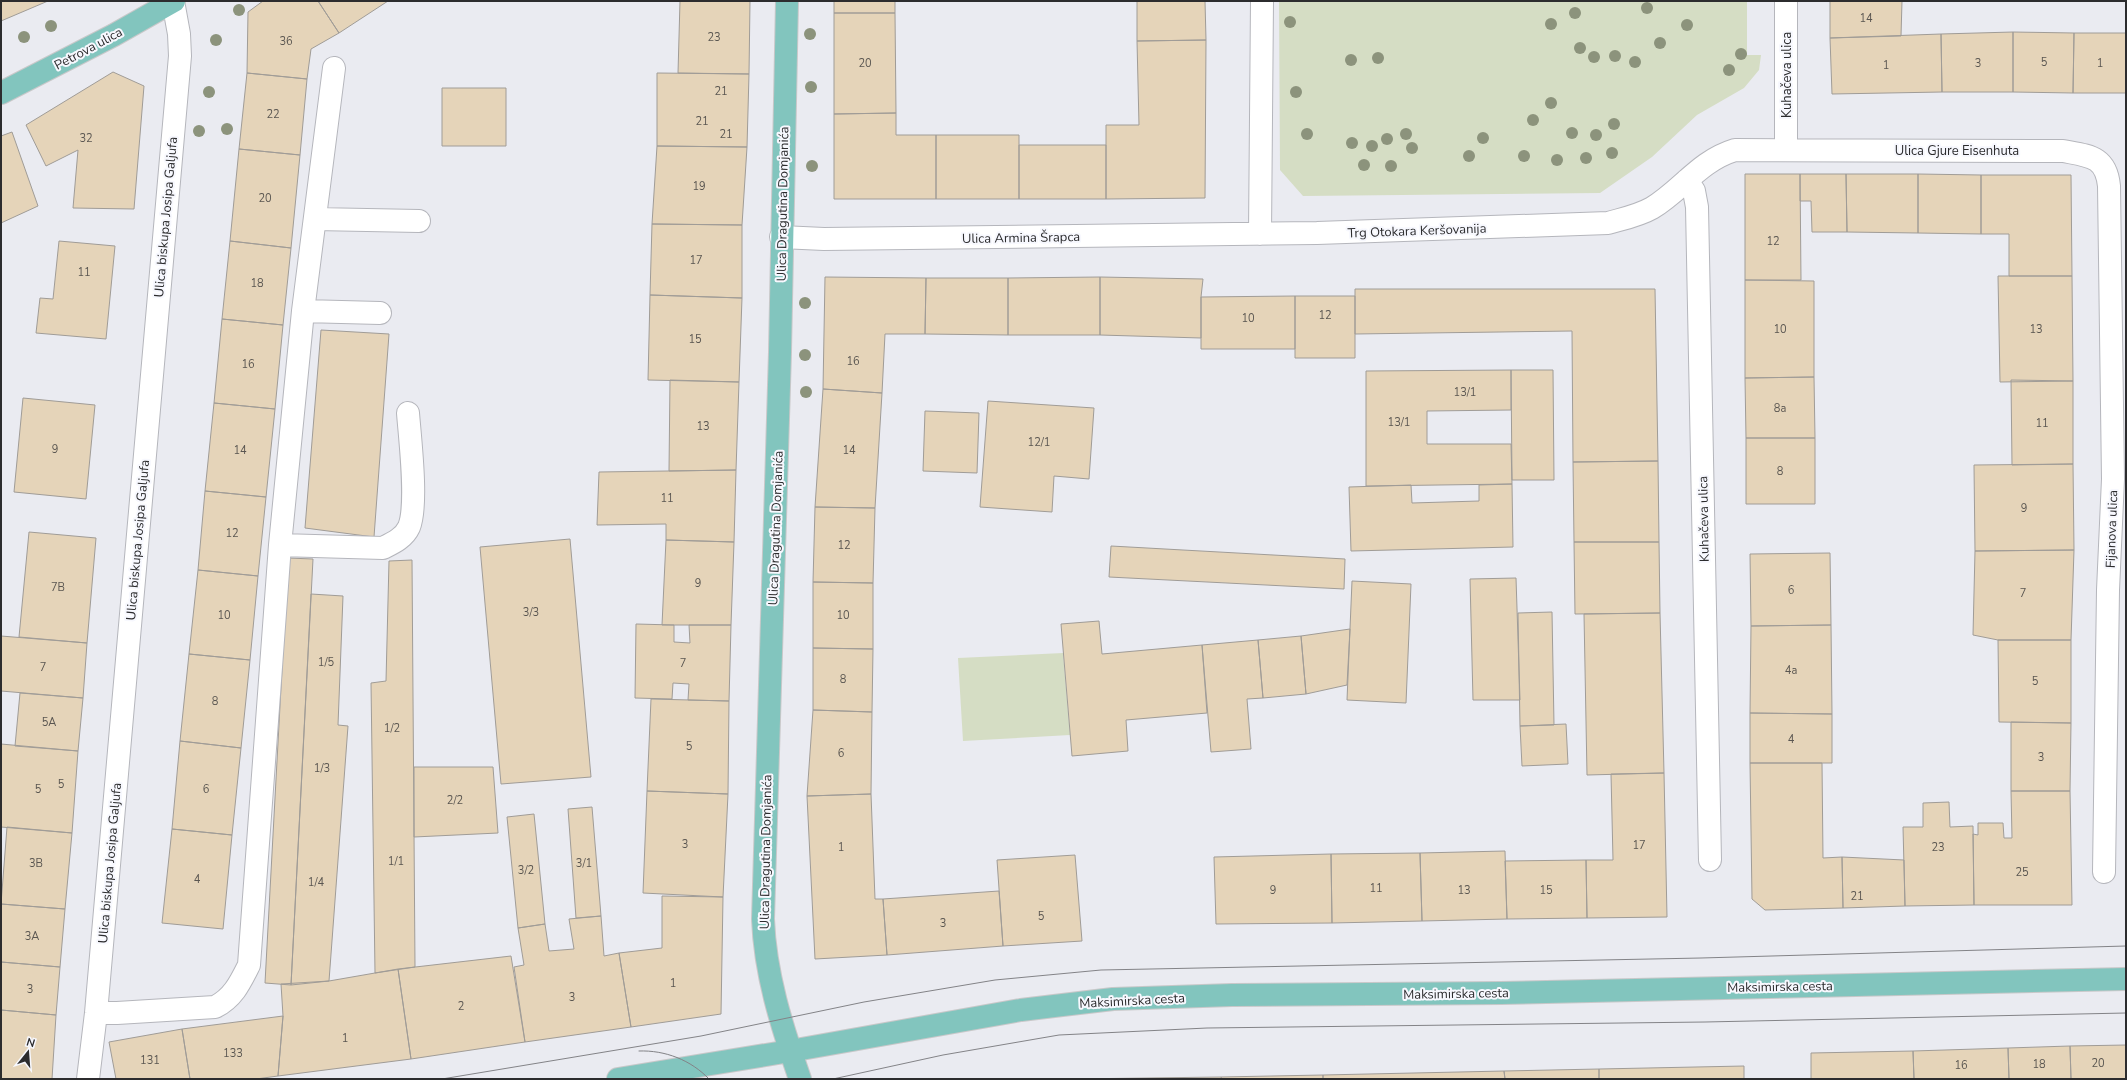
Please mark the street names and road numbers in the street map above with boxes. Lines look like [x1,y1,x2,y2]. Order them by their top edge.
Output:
street label: Petrova ulica [51,23,126,74]
street label: Kuhačeva ulica [1778,32,1796,118]
street label: Ulica Dragutina Domjanića [773,126,793,282]
street label: Ulica biskupa Josipa Galjufa [150,136,182,298]
street label: Ulica Gjure Eisenhuta [1895,142,2019,160]
street label: Trg Otokara Keršovanija [1347,220,1487,242]
street label: Ulica Armina Šrapca [962,227,1080,248]
street label: Ulica Dragutina Domjanića [764,450,788,606]
street label: Ulica biskupa Josipa Galjufa [122,459,154,621]
street label: Kuhačeva ulica [1694,476,1714,562]
street label: Fijanova ulica [2102,490,2122,569]
street label: Ulica Dragutina Domjanića [756,774,776,930]
street label: Ulica biskupa Josipa Galjufa [94,782,126,944]
street label: Maksimirska cesta [1727,977,1833,997]
street label: Maksimirska cesta [1403,984,1509,1004]
street label: Maksimirska cesta [1079,989,1185,1013]

